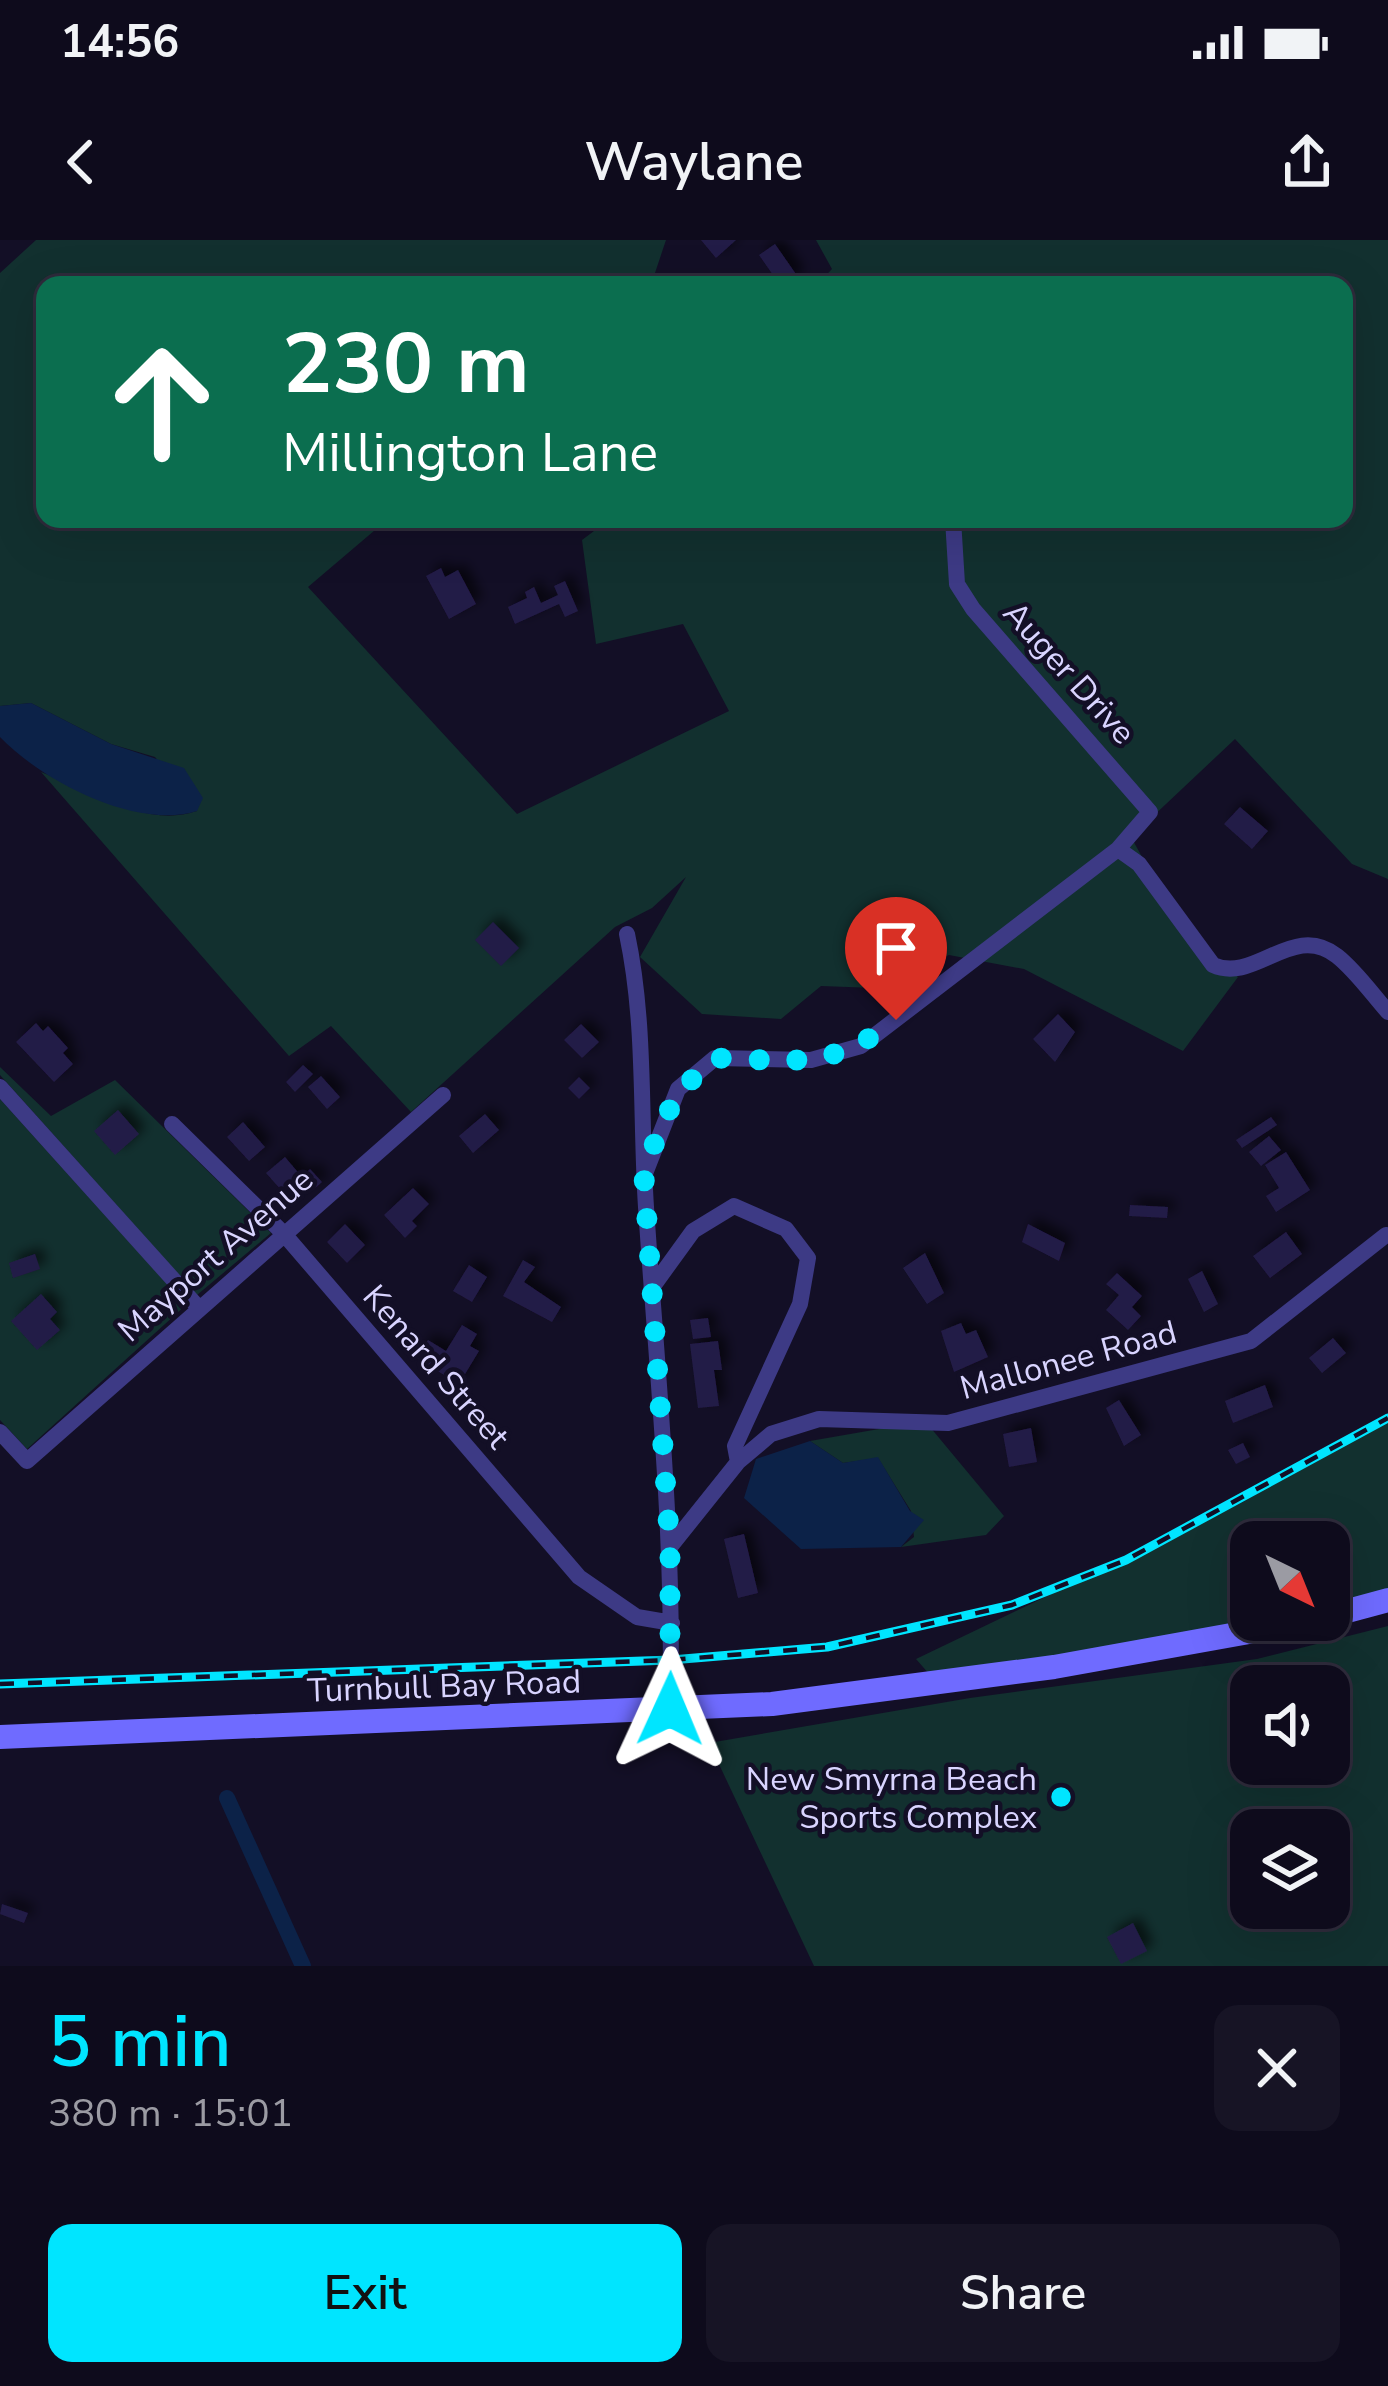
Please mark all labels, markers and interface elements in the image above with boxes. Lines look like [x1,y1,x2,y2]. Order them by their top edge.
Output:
text: 14:56 [60,12,179,73]
text: Waylane [584,125,804,199]
icon: back [48,129,114,195]
icon: share [1274,129,1340,195]
text: 230 m [282,307,530,422]
icon: ahead [84,324,240,480]
text: Millington Lane [282,416,658,490]
street label: Auger Drive [993,592,1145,754]
pin [845,897,947,1020]
icon: arrive [863,915,929,981]
street label: Mayport Avenue [109,1158,323,1353]
street label: Kenard Street [352,1275,520,1459]
street label: Mallonee Road [955,1310,1182,1411]
north arrow [1230,1521,1350,1641]
map controls [1230,1521,1350,1929]
position arrow [607,1646,733,1772]
street label: Turnbull Bay Road [306,1659,582,1714]
button: sound [1230,1665,1350,1785]
place label: New Smyrna Beach Sports Complex [746,1757,1037,1840]
marker: New Smyrna Beach Sports Complex [1048,1784,1074,1810]
button: layers [1230,1809,1350,1929]
text: 5 min [48,1993,231,2091]
button: close [1214,2005,1340,2131]
text: 380 m · 15:01 [48,2087,293,2140]
button: Exit [48,2224,682,2362]
button: Share [706,2224,1340,2362]

